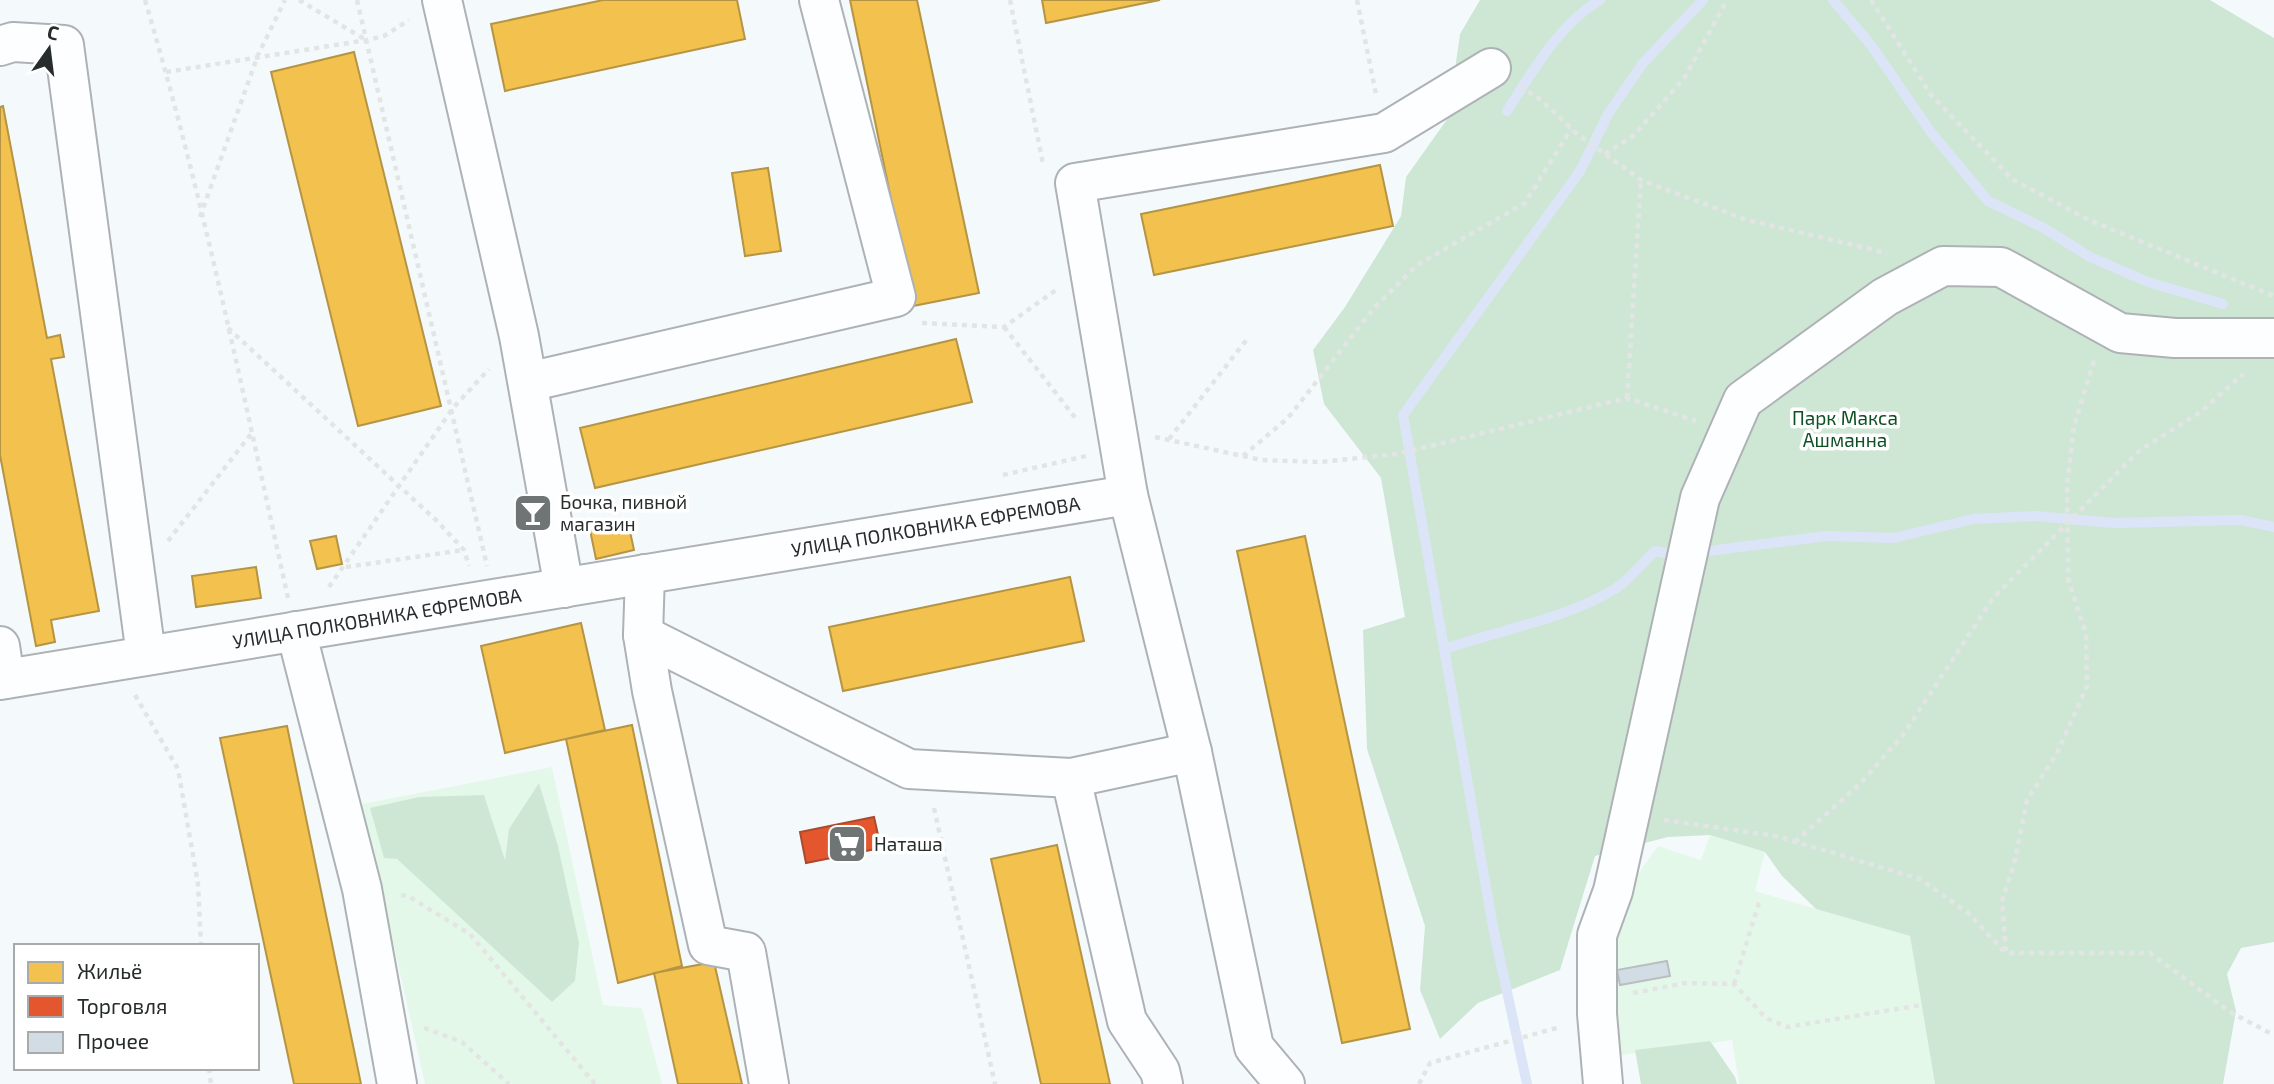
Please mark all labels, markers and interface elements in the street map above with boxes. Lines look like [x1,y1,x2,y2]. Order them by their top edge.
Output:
north arrow [14,14,84,84]
text: С [45,20,61,45]
park label: Парк Макса Ашманна [1792,406,1898,451]
place label: Бочка, пивной магазин [560,490,687,535]
street label: УЛИЦА ПОЛКОВНИКА ЕФРЕМОВА [789,491,1082,561]
bar icon: Бочка, пивной магазин [512,492,554,534]
street label: УЛИЦА ПОЛКОВНИКА ЕФРЕМОВА [231,583,523,653]
supermarket icon: Наташа [826,823,868,865]
place label: Наташа [874,832,943,855]
legend [14,944,259,1070]
text: Жильё [77,958,142,983]
text: Торговля [77,993,167,1018]
text: Прочее [77,1028,149,1053]

